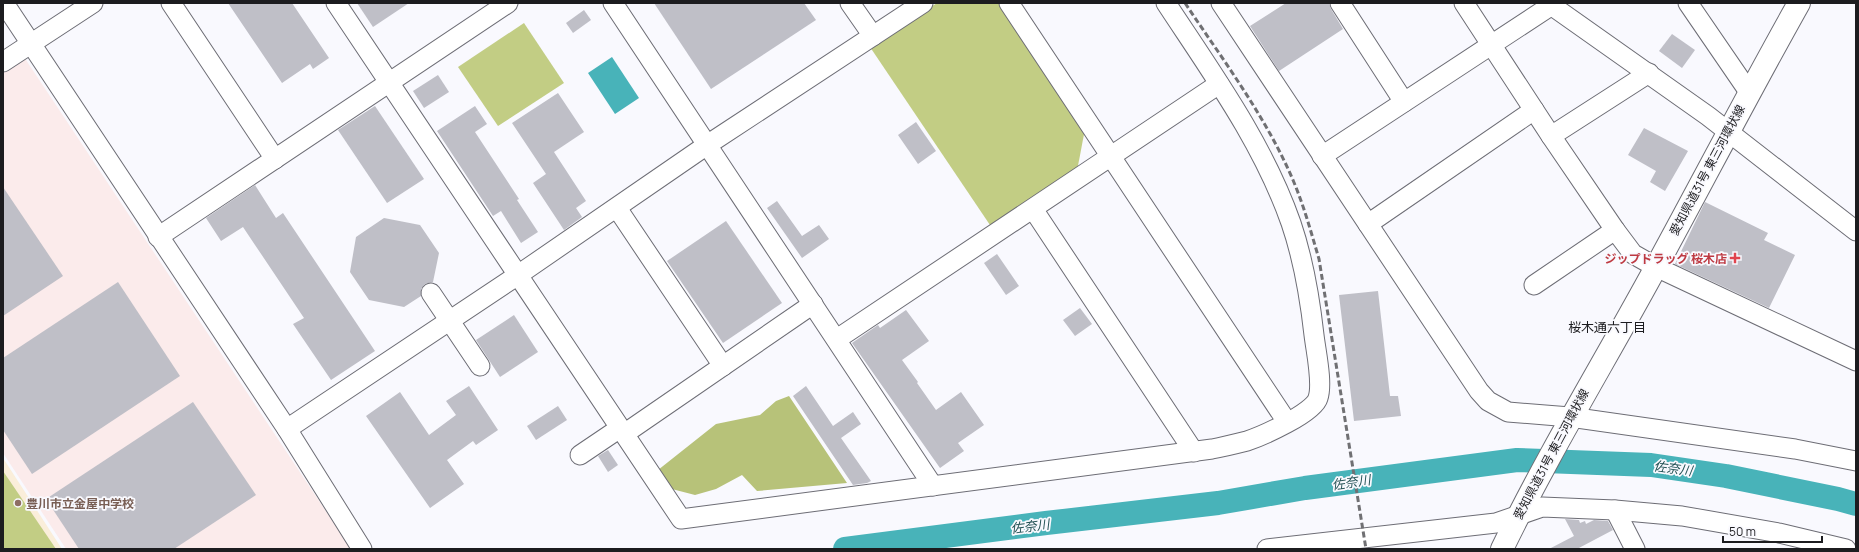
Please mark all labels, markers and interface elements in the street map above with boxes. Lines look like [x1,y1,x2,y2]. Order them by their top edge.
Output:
street label: 愛知県道31号 東三河環状線 [1665,102,1749,238]
place label: ジップドラッグ 桜木店 [1605,250,1727,267]
marker: ジップドラッグ 桜木店 [1730,253,1740,263]
district label: 桜木通六丁目 [1568,318,1646,336]
street label: 愛知県道31号 東三河環状線 [1509,386,1593,522]
water label: 佐奈川 [1652,456,1696,480]
water label: 佐奈川 [1330,470,1374,494]
place label: 豊川市立金屋中学校 [26,495,134,512]
marker: 豊川市立金屋中学校 [13,498,23,508]
water label: 佐奈川 [1010,514,1052,537]
scale bar [1723,518,1822,544]
text: 50 m [1729,523,1756,540]

